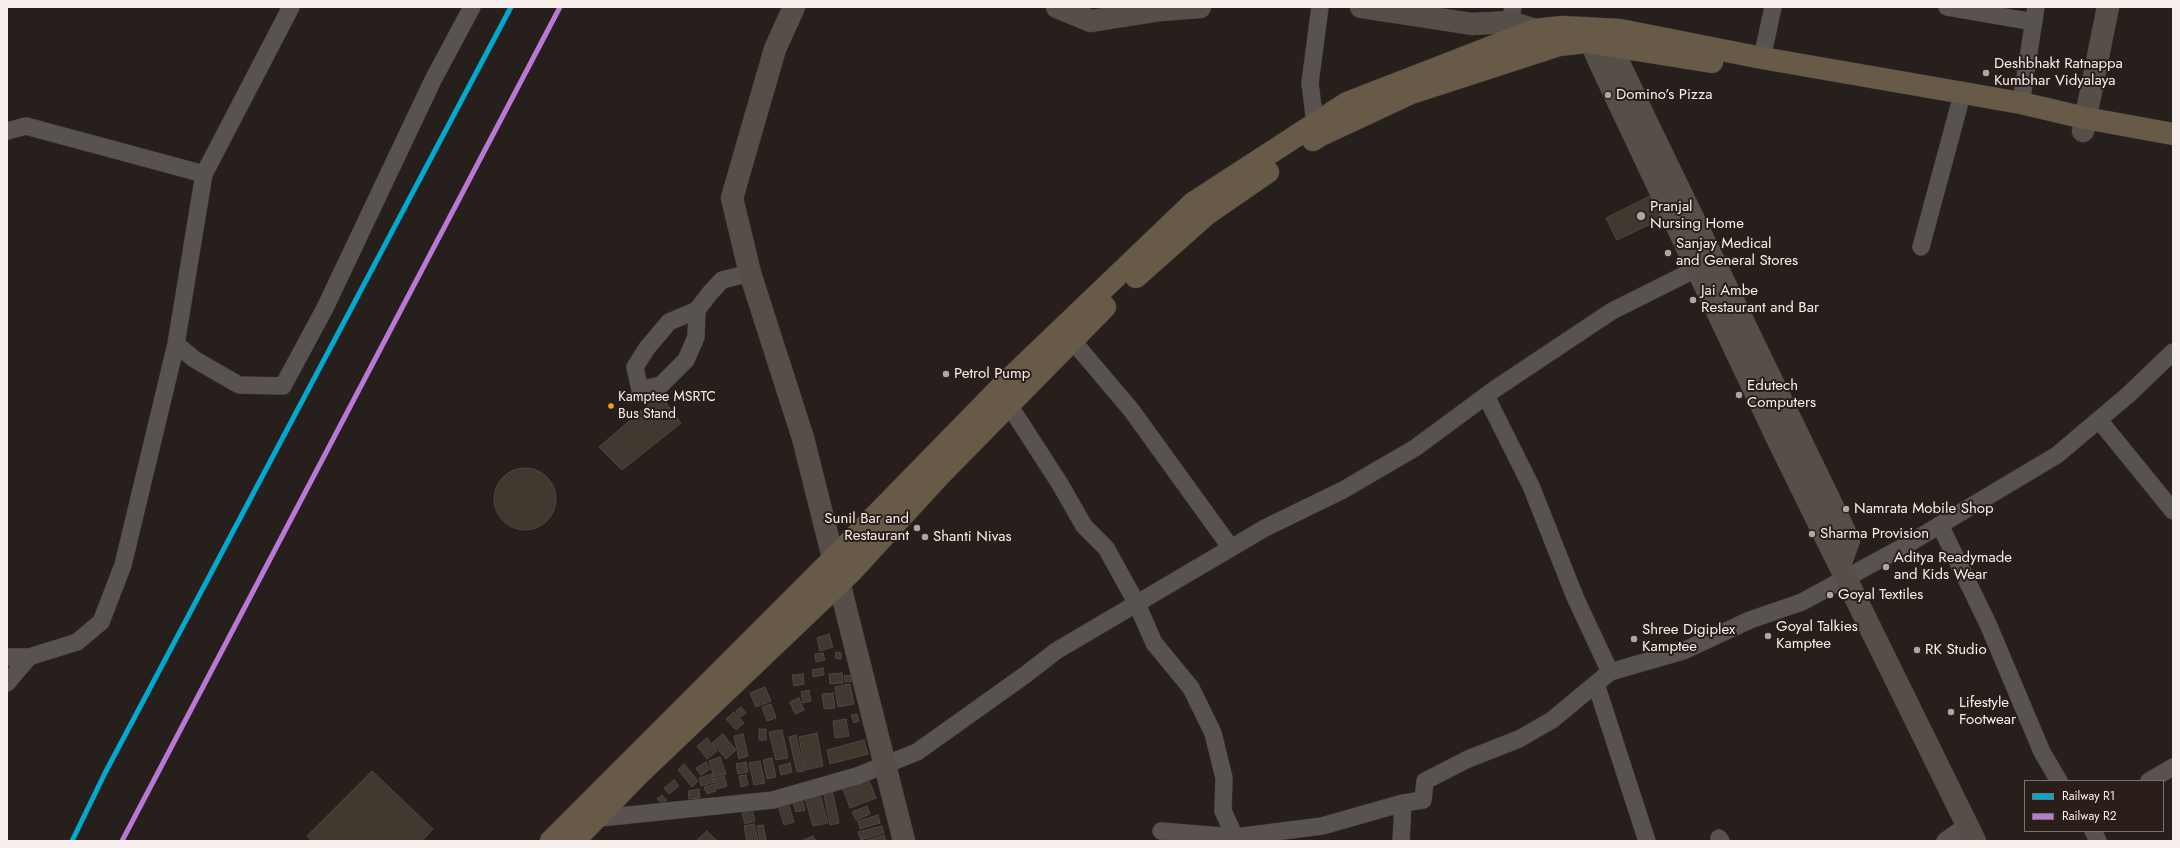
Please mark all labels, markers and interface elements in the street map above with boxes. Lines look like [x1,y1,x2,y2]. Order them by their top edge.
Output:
place label: Deshbhakt Ratnappa Kumbhar Vidyalaya [1994,55,2123,90]
marker: Deshbhakt Ratnappa Kumbhar Vidyalaya [1981,68,1991,78]
place label: Domino’s Pizza [1616,86,1712,104]
marker: Domino’s Pizza [1603,90,1613,100]
place label: Pranjal Nursing Home [1650,198,1744,233]
marker: Pranjal Nursing Home [1635,210,1647,222]
place label: Sanjay Medical and General Stores [1676,235,1798,270]
marker: Sanjay Medical and General Stores [1663,248,1673,258]
place label: Jai Ambe Restaurant and Bar [1701,282,1819,317]
marker: Jai Ambe Restaurant and Bar [1688,295,1698,305]
place label: Petrol Pump [954,365,1030,383]
marker: Petrol Pump [941,369,951,379]
place label: Edutech Computers [1747,377,1816,412]
place label: Kamptee MSRTC Bus Stand [618,390,716,422]
marker: Edutech Computers [1734,390,1744,400]
marker: Kamptee MSRTC Bus Stand [606,401,616,411]
place label: Namrata Mobile Shop [1854,500,1994,518]
marker: Namrata Mobile Shop [1841,504,1851,514]
place label: Sunil Bar and Restaurant [824,510,909,545]
marker: Sunil Bar and Restaurant [912,523,922,533]
place label: Sharma Provision [1820,525,1929,543]
place label: Shanti Nivas [933,528,1012,546]
marker: Sharma Provision [1807,529,1817,539]
marker: Shanti Nivas [920,532,930,542]
place label: Aditya Readymade and Kids Wear [1894,549,2012,584]
marker: Aditya Readymade and Kids Wear [1881,562,1891,572]
place label: Goyal Textiles [1838,586,1923,604]
marker: Goyal Textiles [1825,590,1835,600]
place label: Goyal Talkies Kamptee [1776,618,1858,653]
place label: Shree Digiplex Kamptee [1642,621,1735,656]
marker: Goyal Talkies Kamptee [1763,631,1773,641]
marker: Shree Digiplex Kamptee [1629,634,1639,644]
place label: RK Studio [1925,641,1987,659]
marker: RK Studio [1912,645,1922,655]
place label: Lifestyle Footwear [1959,694,2016,729]
marker: Lifestyle Footwear [1946,707,1956,717]
legend [2024,780,2164,832]
text: Railway R1 [2062,787,2115,805]
text: Railway R2 [2062,807,2117,825]

